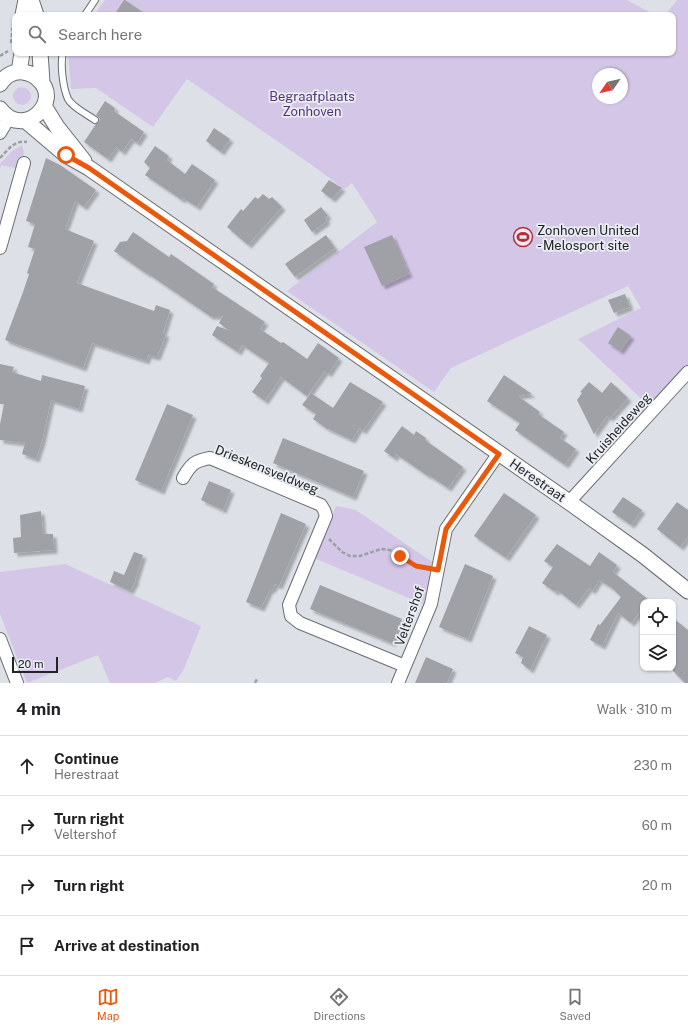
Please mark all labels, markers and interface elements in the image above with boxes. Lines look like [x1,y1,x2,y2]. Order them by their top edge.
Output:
search box [12,12,676,56]
icon: search [26,23,48,45]
text: Search here [58,26,142,43]
north arrow [592,68,628,104]
park label: Begraafplaats Zonhoven [269,89,355,119]
route start [57,146,75,164]
place label: Zonhoven United - Melosport site [537,223,639,253]
sports icon: Zonhoven United - Melosport site [512,226,534,248]
street label: Kruisheideweg [583,390,654,467]
street label: Drieskensveldweg [213,442,321,497]
street label: Herestraat [507,456,569,505]
route end [391,547,409,565]
street label: Veltershof [392,584,427,648]
map controls [640,599,676,671]
button: locate [640,599,676,635]
button: layers [640,635,676,671]
scale bar [12,655,58,674]
text: 20 m [18,658,43,670]
text: 4 min [16,699,61,719]
text: Walk · 310 m [597,702,672,717]
text: Continue [54,750,119,767]
icon: ahead [16,755,38,777]
text: 230 m [634,758,672,773]
text: Herestraat [54,767,119,782]
text: Turn right [54,810,124,827]
icon: right [16,815,38,837]
text: 60 m [642,818,672,833]
text: Veltershof [54,827,117,842]
icon: right [16,875,38,897]
text: Turn right [54,877,124,894]
text: 20 m [642,878,672,893]
icon: arrive [16,935,38,957]
text: Arrive at destination [54,937,199,954]
tab: Map [97,986,119,1022]
tab: Directions [314,986,365,1022]
tab: Saved [559,986,591,1022]

